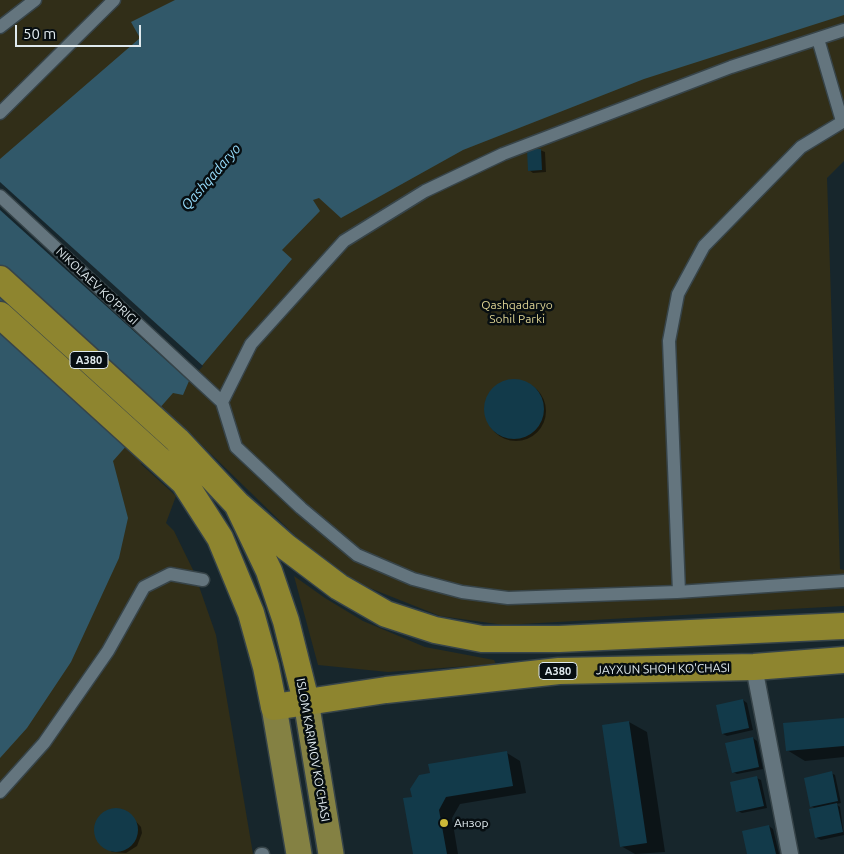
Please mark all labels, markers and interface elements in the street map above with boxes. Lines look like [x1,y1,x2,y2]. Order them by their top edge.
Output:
scale bar [18,15,144,47]
text: 50 m [23,25,56,42]
water label: Qashqadaryo [178,141,244,213]
street label: NIKOLAEV KO‘PRIGI [53,244,141,328]
park label: Qashqadaryo Sohil Parki [481,298,553,326]
road number: A380 [70,352,108,368]
street label: JAYXUN SHOH KO'CHASI [596,661,730,677]
road number: A380 [539,662,577,679]
street label: ISLOM KARIMOV KO‘CHASI [293,677,333,823]
place label: Анзор [454,816,489,830]
marker: Анзор [438,817,450,829]

